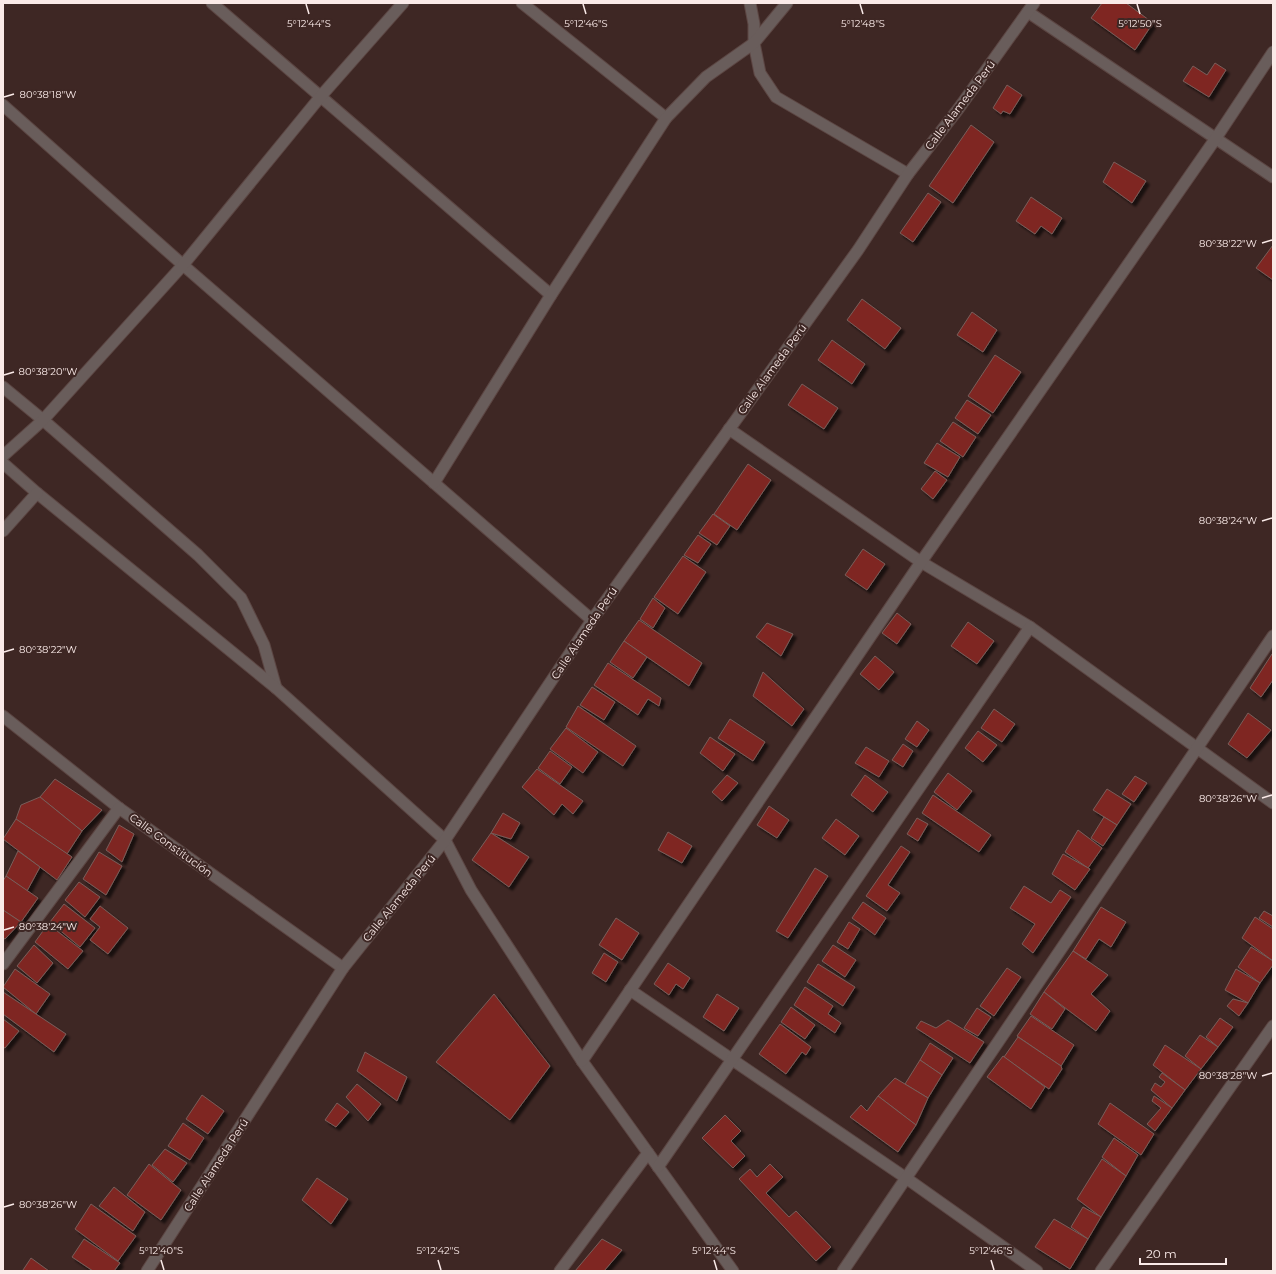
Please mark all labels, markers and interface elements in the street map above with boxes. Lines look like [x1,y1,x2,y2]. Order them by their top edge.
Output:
text: 5°12'44"S [287,17,331,30]
text: 5°12'46"S [564,17,608,30]
text: 5°12'48"S [841,17,885,30]
text: 5°12'50"S [1118,17,1162,30]
street label: Calle Alameda Perú [922,58,998,152]
text: 80°38'18"W [20,88,76,101]
text: 80°38'22"W [1199,237,1257,250]
street label: Calle Alameda Perú [734,321,810,417]
text: 80°38'20"W [19,365,77,378]
text: 80°38'24"W [1199,514,1257,527]
street label: Calle Alameda Perú [548,584,620,682]
text: 80°38'22"W [19,643,77,656]
text: 80°38'26"W [1199,792,1257,805]
street label: Calle Constitución [127,810,215,880]
street label: Calle Alameda Perú [359,851,439,945]
text: 80°38'24"W [19,920,77,933]
text: 80°38'28"W [1199,1069,1257,1082]
street label: Calle Alameda Perú [181,1116,251,1214]
text: 80°38'26"W [19,1198,77,1211]
scale bar [1140,1240,1226,1266]
text: 5°12'40"S [139,1244,183,1257]
text: 5°12'42"S [416,1244,460,1257]
text: 5°12'44"S [692,1244,736,1257]
text: 5°12'46"S [969,1244,1013,1257]
text: 20 m [1146,1246,1177,1261]

